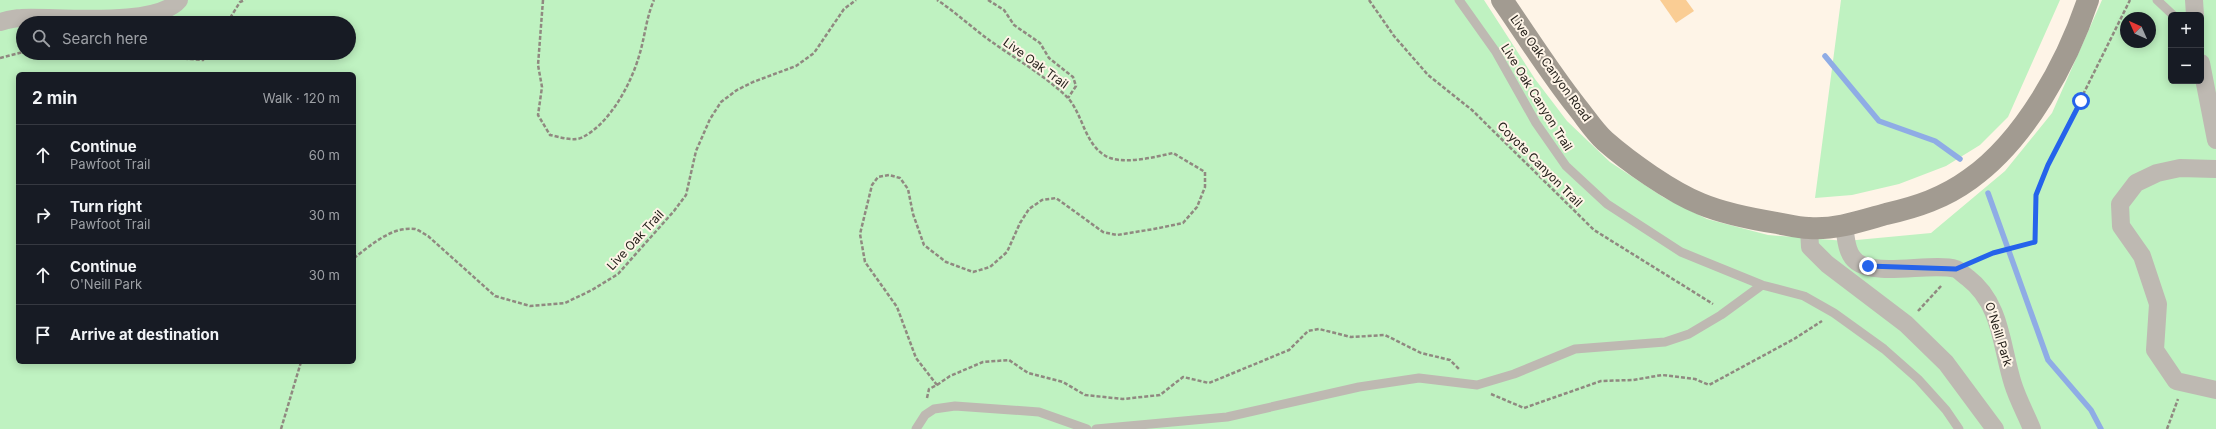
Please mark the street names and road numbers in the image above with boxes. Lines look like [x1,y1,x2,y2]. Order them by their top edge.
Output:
street label: Live Oak Canyon Road [1507,12,1595,124]
street label: Live Oak Trail [1001,34,1071,92]
street label: Live Oak Canyon Trail [1498,41,1576,153]
street label: Coyote Canyon Trail [1494,118,1586,210]
street label: Live Oak Trail [603,207,667,273]
street label: O'Neill Park [1982,300,2016,368]

